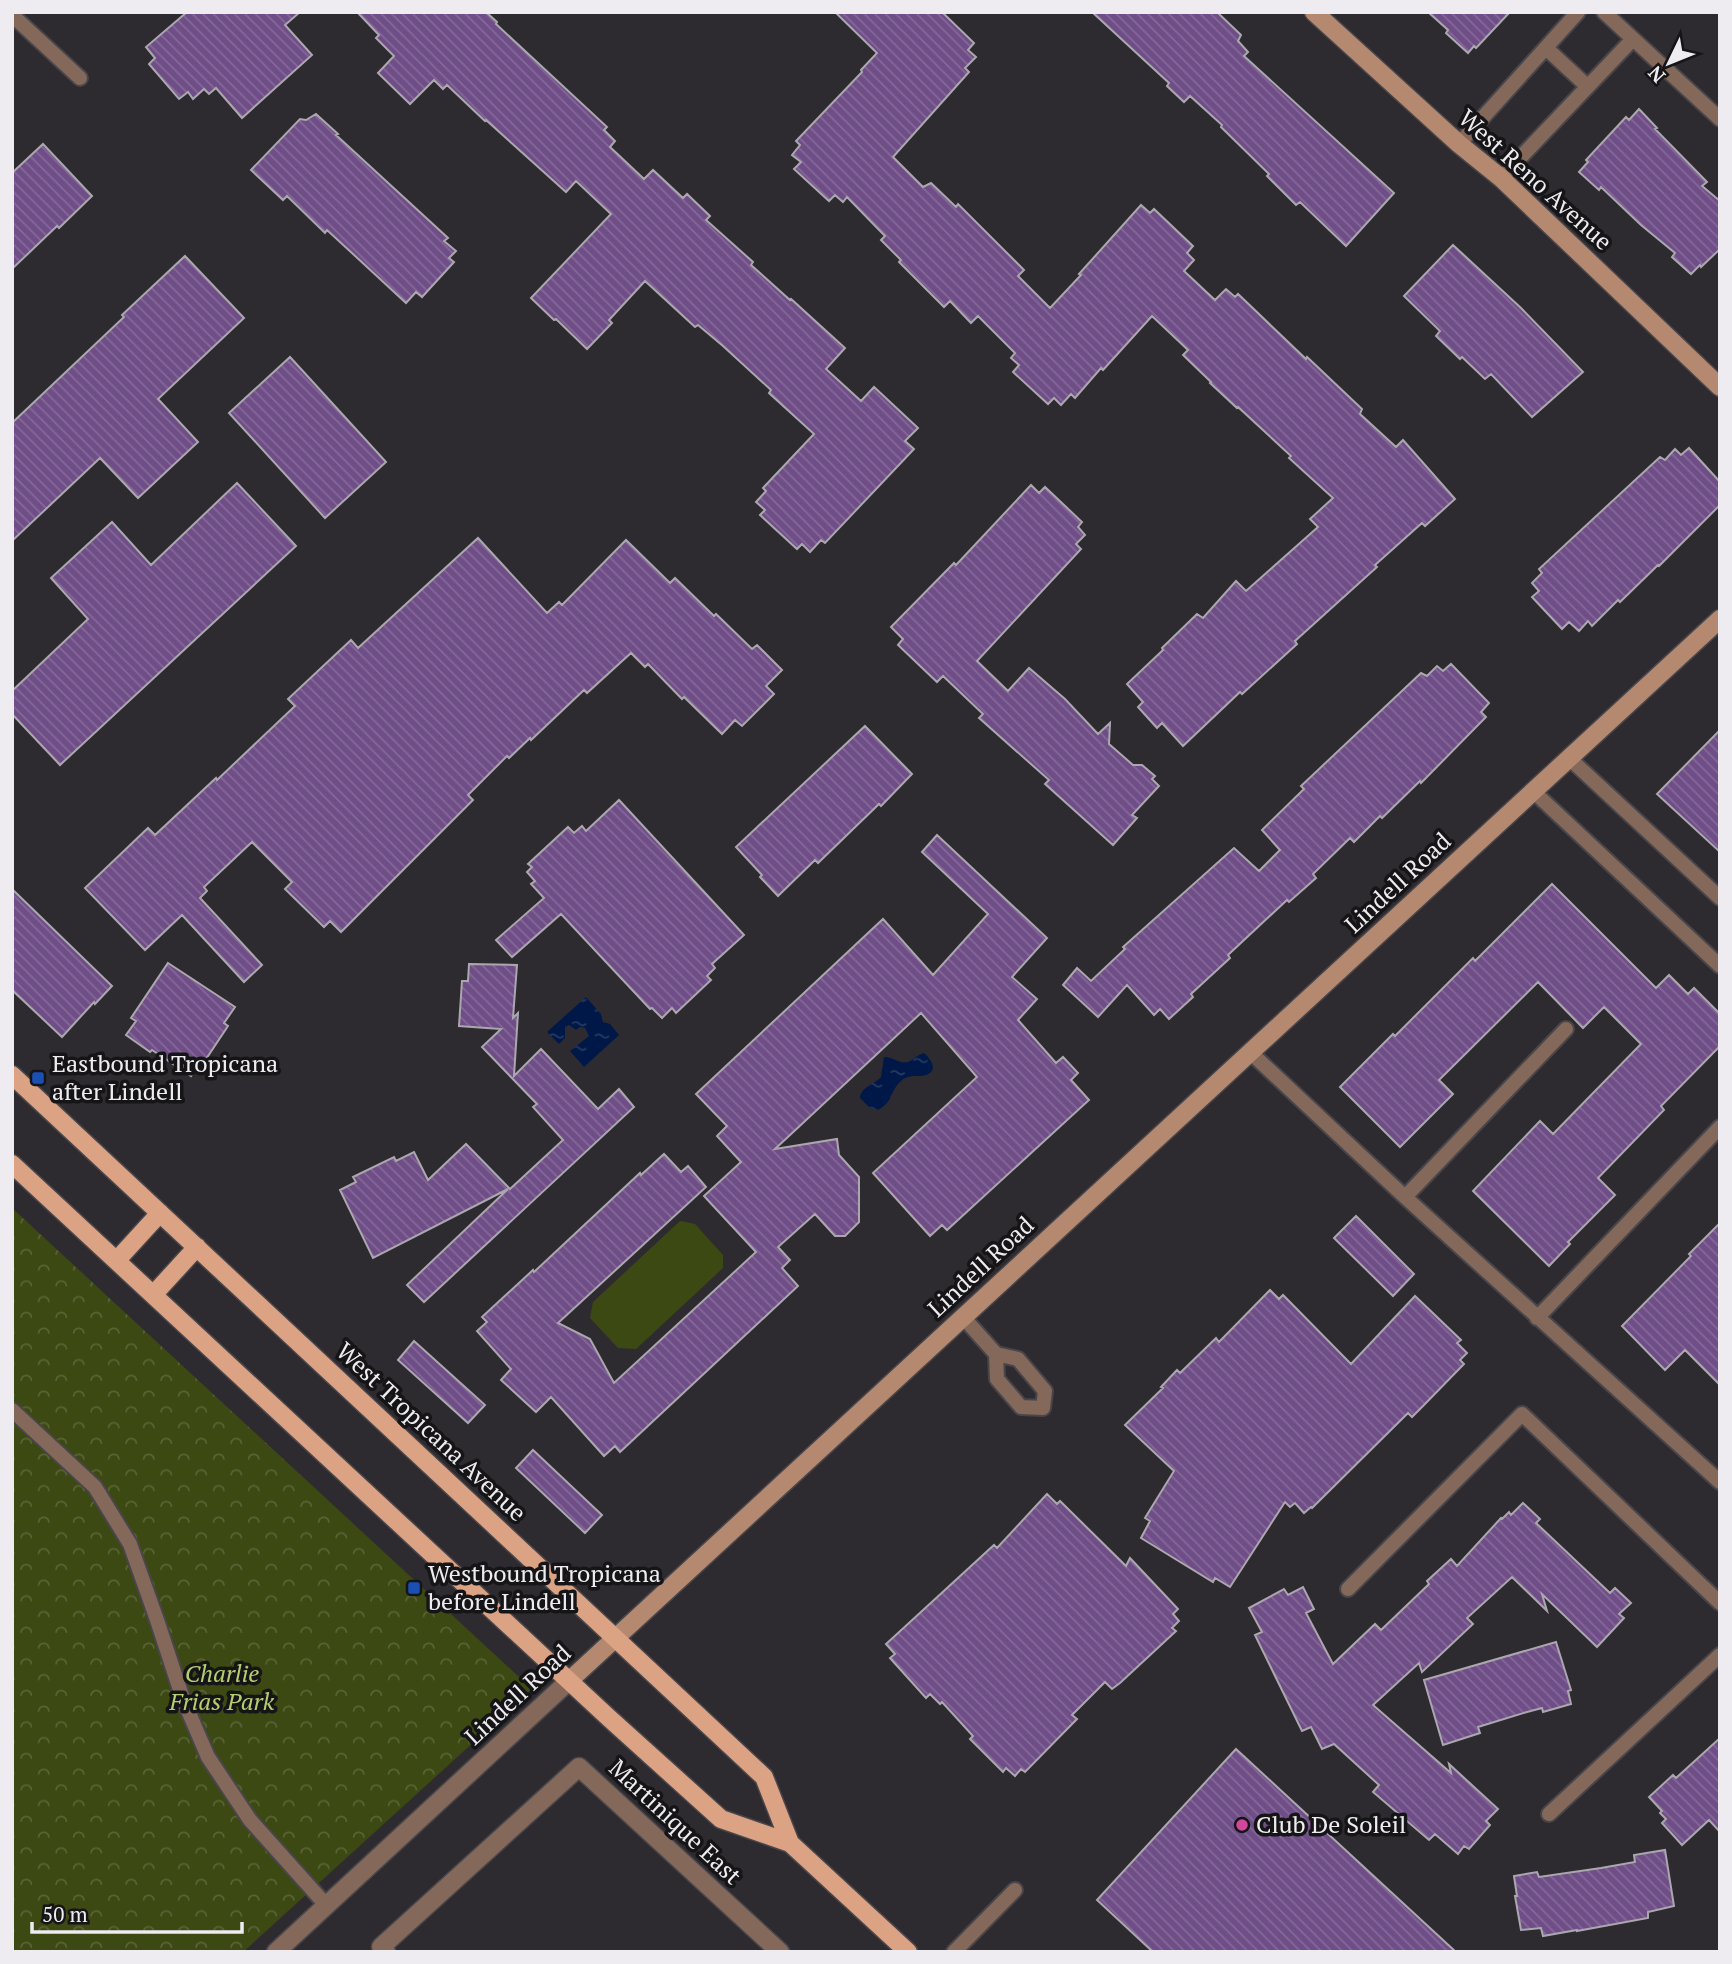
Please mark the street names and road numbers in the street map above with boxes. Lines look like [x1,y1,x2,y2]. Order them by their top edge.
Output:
street label: West Reno Avenue [1452,102,1619,257]
street label: Lindell Road [1337,825,1457,940]
street label: Lindell Road [920,1209,1040,1324]
street label: West Tropicana Avenue [330,1335,534,1528]
street label: Lindell Road [457,1637,577,1752]
street label: Martinique East [603,1752,749,1891]

